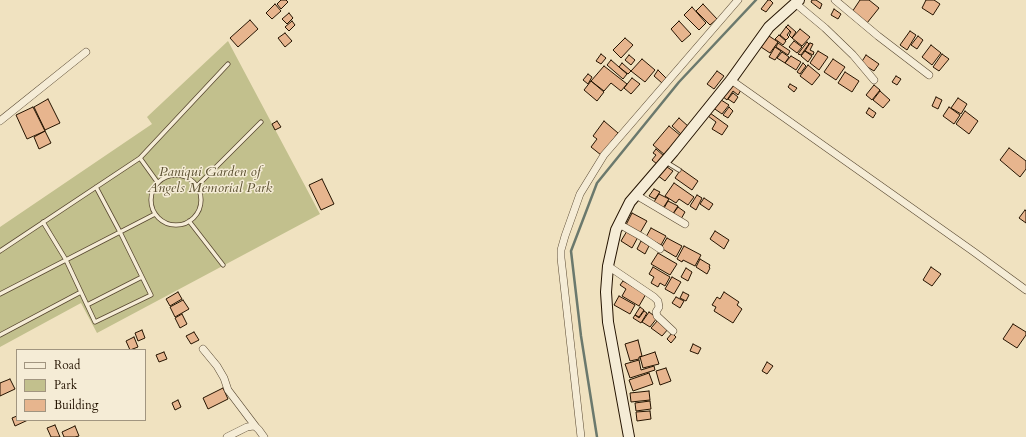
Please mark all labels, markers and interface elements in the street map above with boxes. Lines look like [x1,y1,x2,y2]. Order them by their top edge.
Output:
park label: Paniqui Garden of Angels Memorial Park [148,165,272,198]
legend [16,349,146,421]
text: Road [54,357,80,373]
text: Park [54,377,77,393]
text: Building [54,397,98,413]

